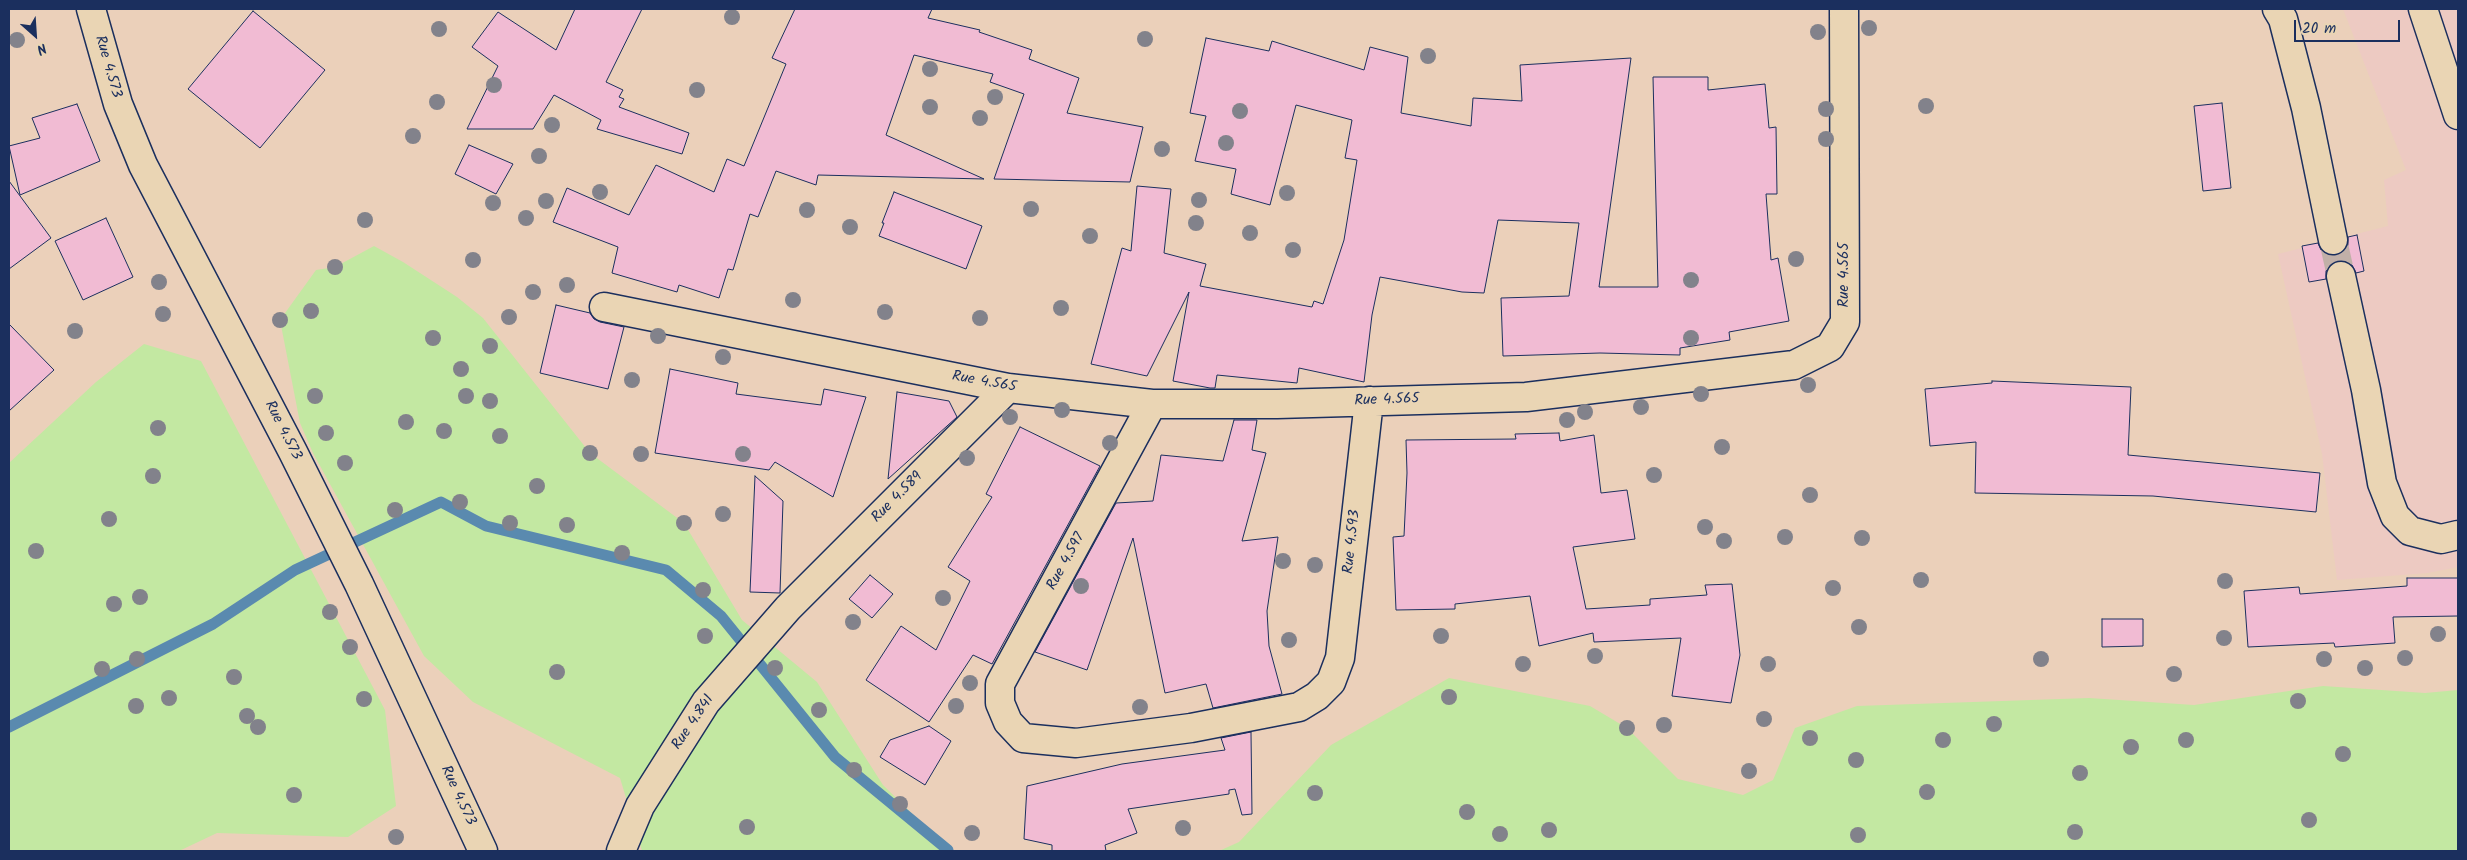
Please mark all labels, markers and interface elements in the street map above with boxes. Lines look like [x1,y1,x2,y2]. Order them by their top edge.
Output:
north arrow [10,10,60,60]
scale bar [2297,10,2403,42]
text: 20 m [2302,17,2336,41]
street label: Rue 4.573 [90,34,124,100]
text: N [33,37,50,60]
street label: Rue 4.565 [1836,242,1854,308]
street label: Rue 4.565 [950,368,1018,398]
street label: Rue 4.565 [1354,391,1420,411]
street label: Rue 4.573 [259,398,305,464]
street label: Rue 4.589 [869,469,927,527]
street label: Rue 4.593 [1341,509,1365,575]
street label: Rue 4.597 [1044,530,1090,594]
street label: Rue 4.841 [669,692,719,754]
street label: Rue 4.573 [435,763,479,829]

